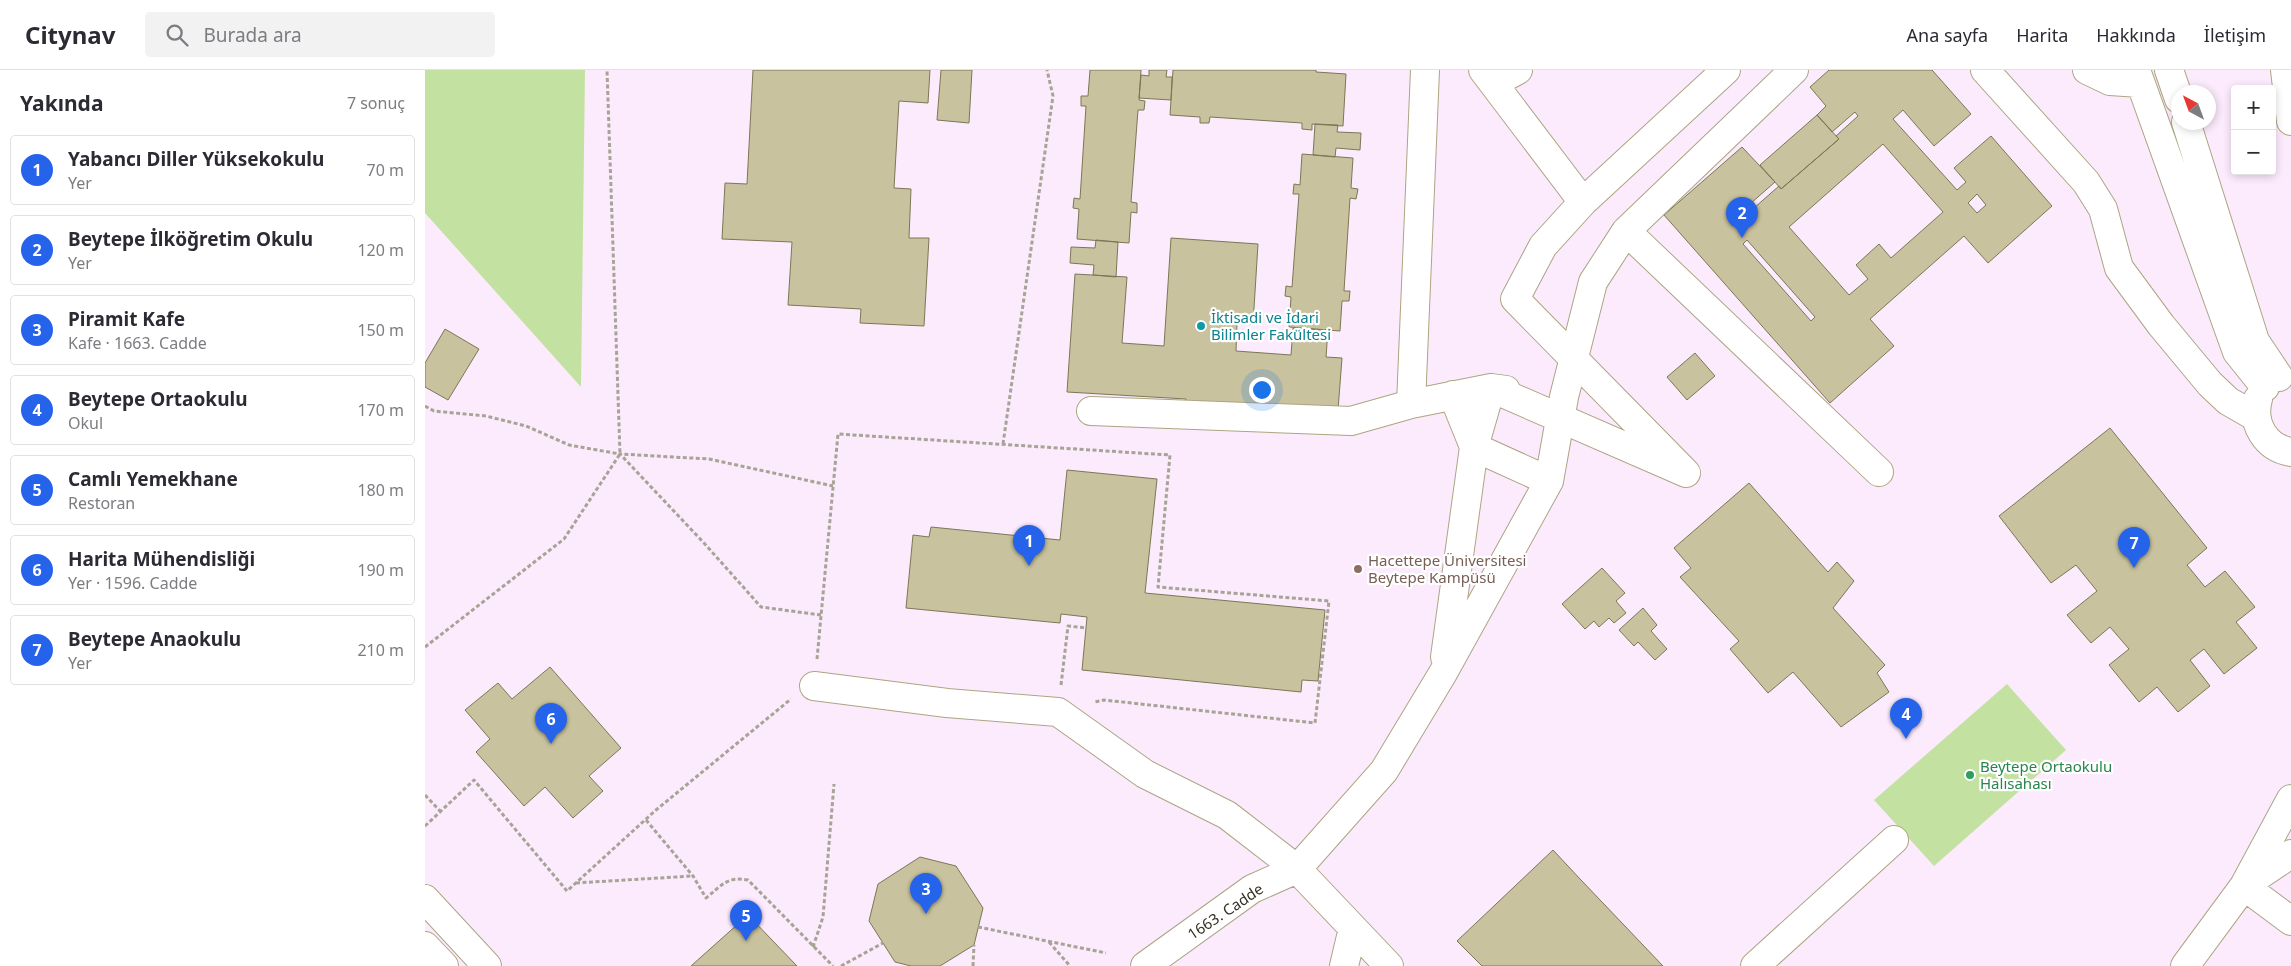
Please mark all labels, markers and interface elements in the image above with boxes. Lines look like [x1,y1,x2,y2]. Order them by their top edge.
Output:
search box [145,12,495,57]
text: Citynav [25,18,115,51]
icon: search [163,21,191,49]
text: Burada ara [203,22,302,48]
text: Ana sayfa [1907,23,1988,47]
text: Harita [2016,23,2068,47]
text: Hakkında [2096,23,2176,47]
text: İletişim [2204,23,2266,47]
north arrow [2171,85,2216,130]
map controls [2231,85,2276,175]
button: + [2231,85,2276,130]
text: Yakında [20,89,103,117]
text: 7 sonuç [347,92,405,114]
button: − [2231,130,2276,175]
text: Yabancı Diller Yüksekokulu [68,146,324,172]
text: 1 [32,159,42,181]
text: 70 m [367,159,404,181]
text: Yer [68,172,92,194]
pin: 2 [1726,197,1758,238]
text: Beytepe İlköğretim Okulu [68,226,313,252]
text: 2 [32,239,42,261]
text: 120 m [357,239,404,261]
text: Yer [68,252,92,274]
text: Piramit Kafe [68,306,185,332]
place label: İktisadi ve İdari Bilimler Fakültesi [1211,307,1331,344]
text: 3 [32,319,42,341]
text: 150 m [357,319,404,341]
marker: İktisadi ve İdari Bilimler Fakültesi [1195,320,1207,332]
text: Kafe · 1663. Cadde [68,332,207,354]
your location [1249,377,1275,403]
text: Beytepe Ortaokulu [68,386,248,412]
text: 4 [32,399,42,421]
text: 170 m [357,399,404,421]
text: Okul [68,412,103,434]
text: Camlı Yemekhane [68,466,238,492]
text: 5 [32,479,42,501]
text: 180 m [357,479,404,501]
text: Restoran [68,492,135,514]
pin: 1 [1013,525,1045,566]
pin: 7 [2118,527,2150,568]
text: Harita Mühendisliği [68,546,255,572]
place label: Hacettepe Üniversitesi Beytepe Kampüsü [1368,550,1526,587]
text: 6 [32,559,42,581]
text: 190 m [357,559,404,581]
marker: Hacettepe Üniversitesi Beytepe Kampüsü [1352,563,1364,575]
text: Yer · 1596. Cadde [68,572,197,594]
text: Beytepe Anaokulu [68,626,241,652]
text: 7 [32,639,42,661]
text: 210 m [357,639,404,661]
text: Yer [68,652,92,674]
pin: 4 [1890,698,1922,739]
pin: 6 [535,703,567,744]
place label: Beytepe Ortaokulu Halısahası [1980,756,2112,793]
marker: Beytepe Ortaokulu Halısahası [1964,769,1976,781]
pin: 3 [910,873,942,914]
street label: 1663. Cadde [1183,878,1267,944]
pin: 5 [730,900,762,941]

